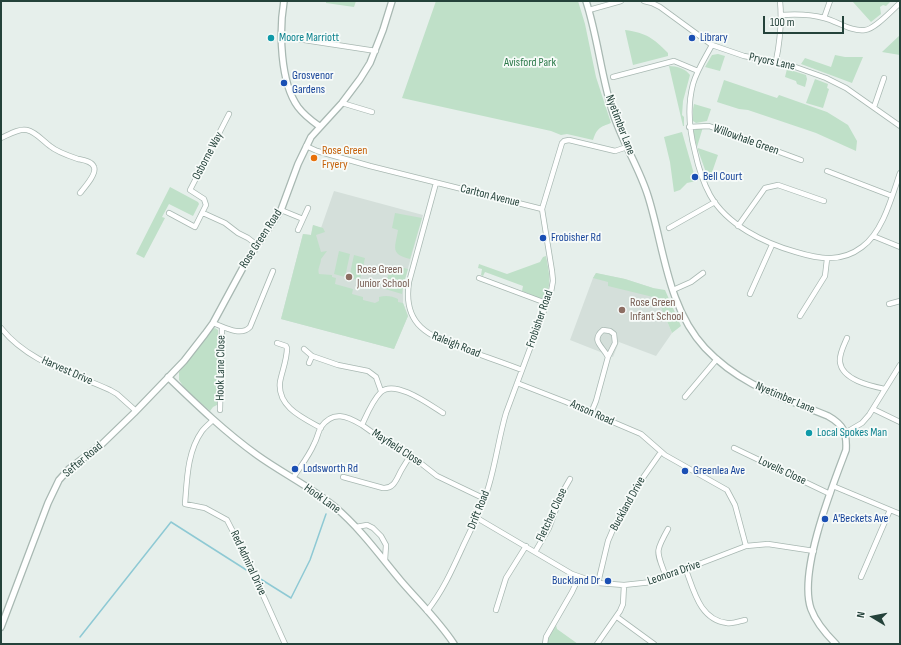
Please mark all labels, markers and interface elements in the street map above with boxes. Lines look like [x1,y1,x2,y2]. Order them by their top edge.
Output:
scale bar [765,8,846,34]
text: 100 m [770,15,795,30]
place label: Moore Marriott [279,31,339,45]
place label: Library [700,31,728,45]
marker: Moore Marriott [266,33,276,43]
marker: Library [687,33,697,43]
street label: Pryors Lane [748,50,796,74]
park label: Avisford Park [504,56,556,70]
place label: Grosvenor Gardens [292,69,333,97]
marker: Grosvenor Gardens [279,78,289,88]
street label: Nyetimber Lane [602,93,638,157]
street label: Willowhale Green [711,121,781,159]
street label: Osborne Way [189,130,227,182]
place label: Rose Green Fryery [322,144,367,172]
marker: Rose Green Fryery [309,153,319,163]
place label: Bell Court [703,170,742,184]
marker: Bell Court [690,172,700,182]
street label: Carlton Avenue [459,182,521,210]
street label: Rose Green Road [237,207,285,271]
place label: Frobisher Rd [551,231,601,245]
marker: Frobisher Rd [538,233,548,243]
place label: Rose Green Junior School [357,263,409,291]
marker: Rose Green Junior School [344,272,354,282]
street label: Frobisher Road [523,288,557,350]
place label: Rose Green Infant School [630,296,684,324]
marker: Rose Green Infant School [617,305,627,315]
street label: Raleigh Road [430,329,482,361]
street label: Hook Lane Close [213,335,229,401]
street label: Harvest Drive [39,353,95,389]
street label: Nyetimber Lane [753,379,817,417]
street label: Anson Road [568,397,616,429]
street label: Mayfield Close [369,426,425,470]
place label: Local Spokes Man [817,426,887,440]
marker: Local Spokes Man [804,428,814,438]
street label: Sefter Road [60,439,106,481]
street label: Lovells Close [756,454,808,488]
place label: Lodsworth Rd [303,462,358,476]
marker: Lodsworth Rd [290,464,300,474]
place label: Greenlea Ave [693,464,745,478]
marker: Greenlea Ave [680,466,690,476]
street label: Buckland Drive [607,474,649,534]
street label: Hook Lane [301,481,343,517]
street label: Fletcher Close [533,486,571,544]
street label: Drift Road [465,488,493,532]
place label: A'Beckets Ave [833,512,888,526]
marker: A'Beckets Ave [820,514,830,524]
street label: Red Admiral Drive [227,528,269,598]
street label: Leonora Drive [646,557,702,589]
place label: Buckland Dr [552,574,600,588]
marker: Buckland Dr [603,576,613,586]
north arrow [853,597,893,637]
text: N [854,611,868,619]

